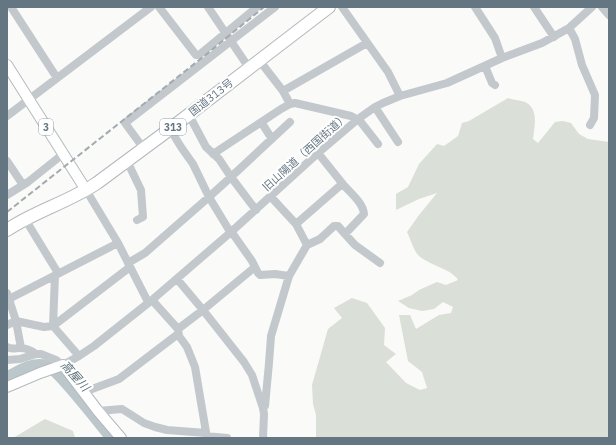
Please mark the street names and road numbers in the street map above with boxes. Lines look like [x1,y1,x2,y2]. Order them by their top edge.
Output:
street label: 国道313号 [186,75,236,119]
street label: 旧山陽道（西国街道） [259,110,351,194]
road number: 3 [39,119,53,135]
road number: 313 [160,119,186,135]

